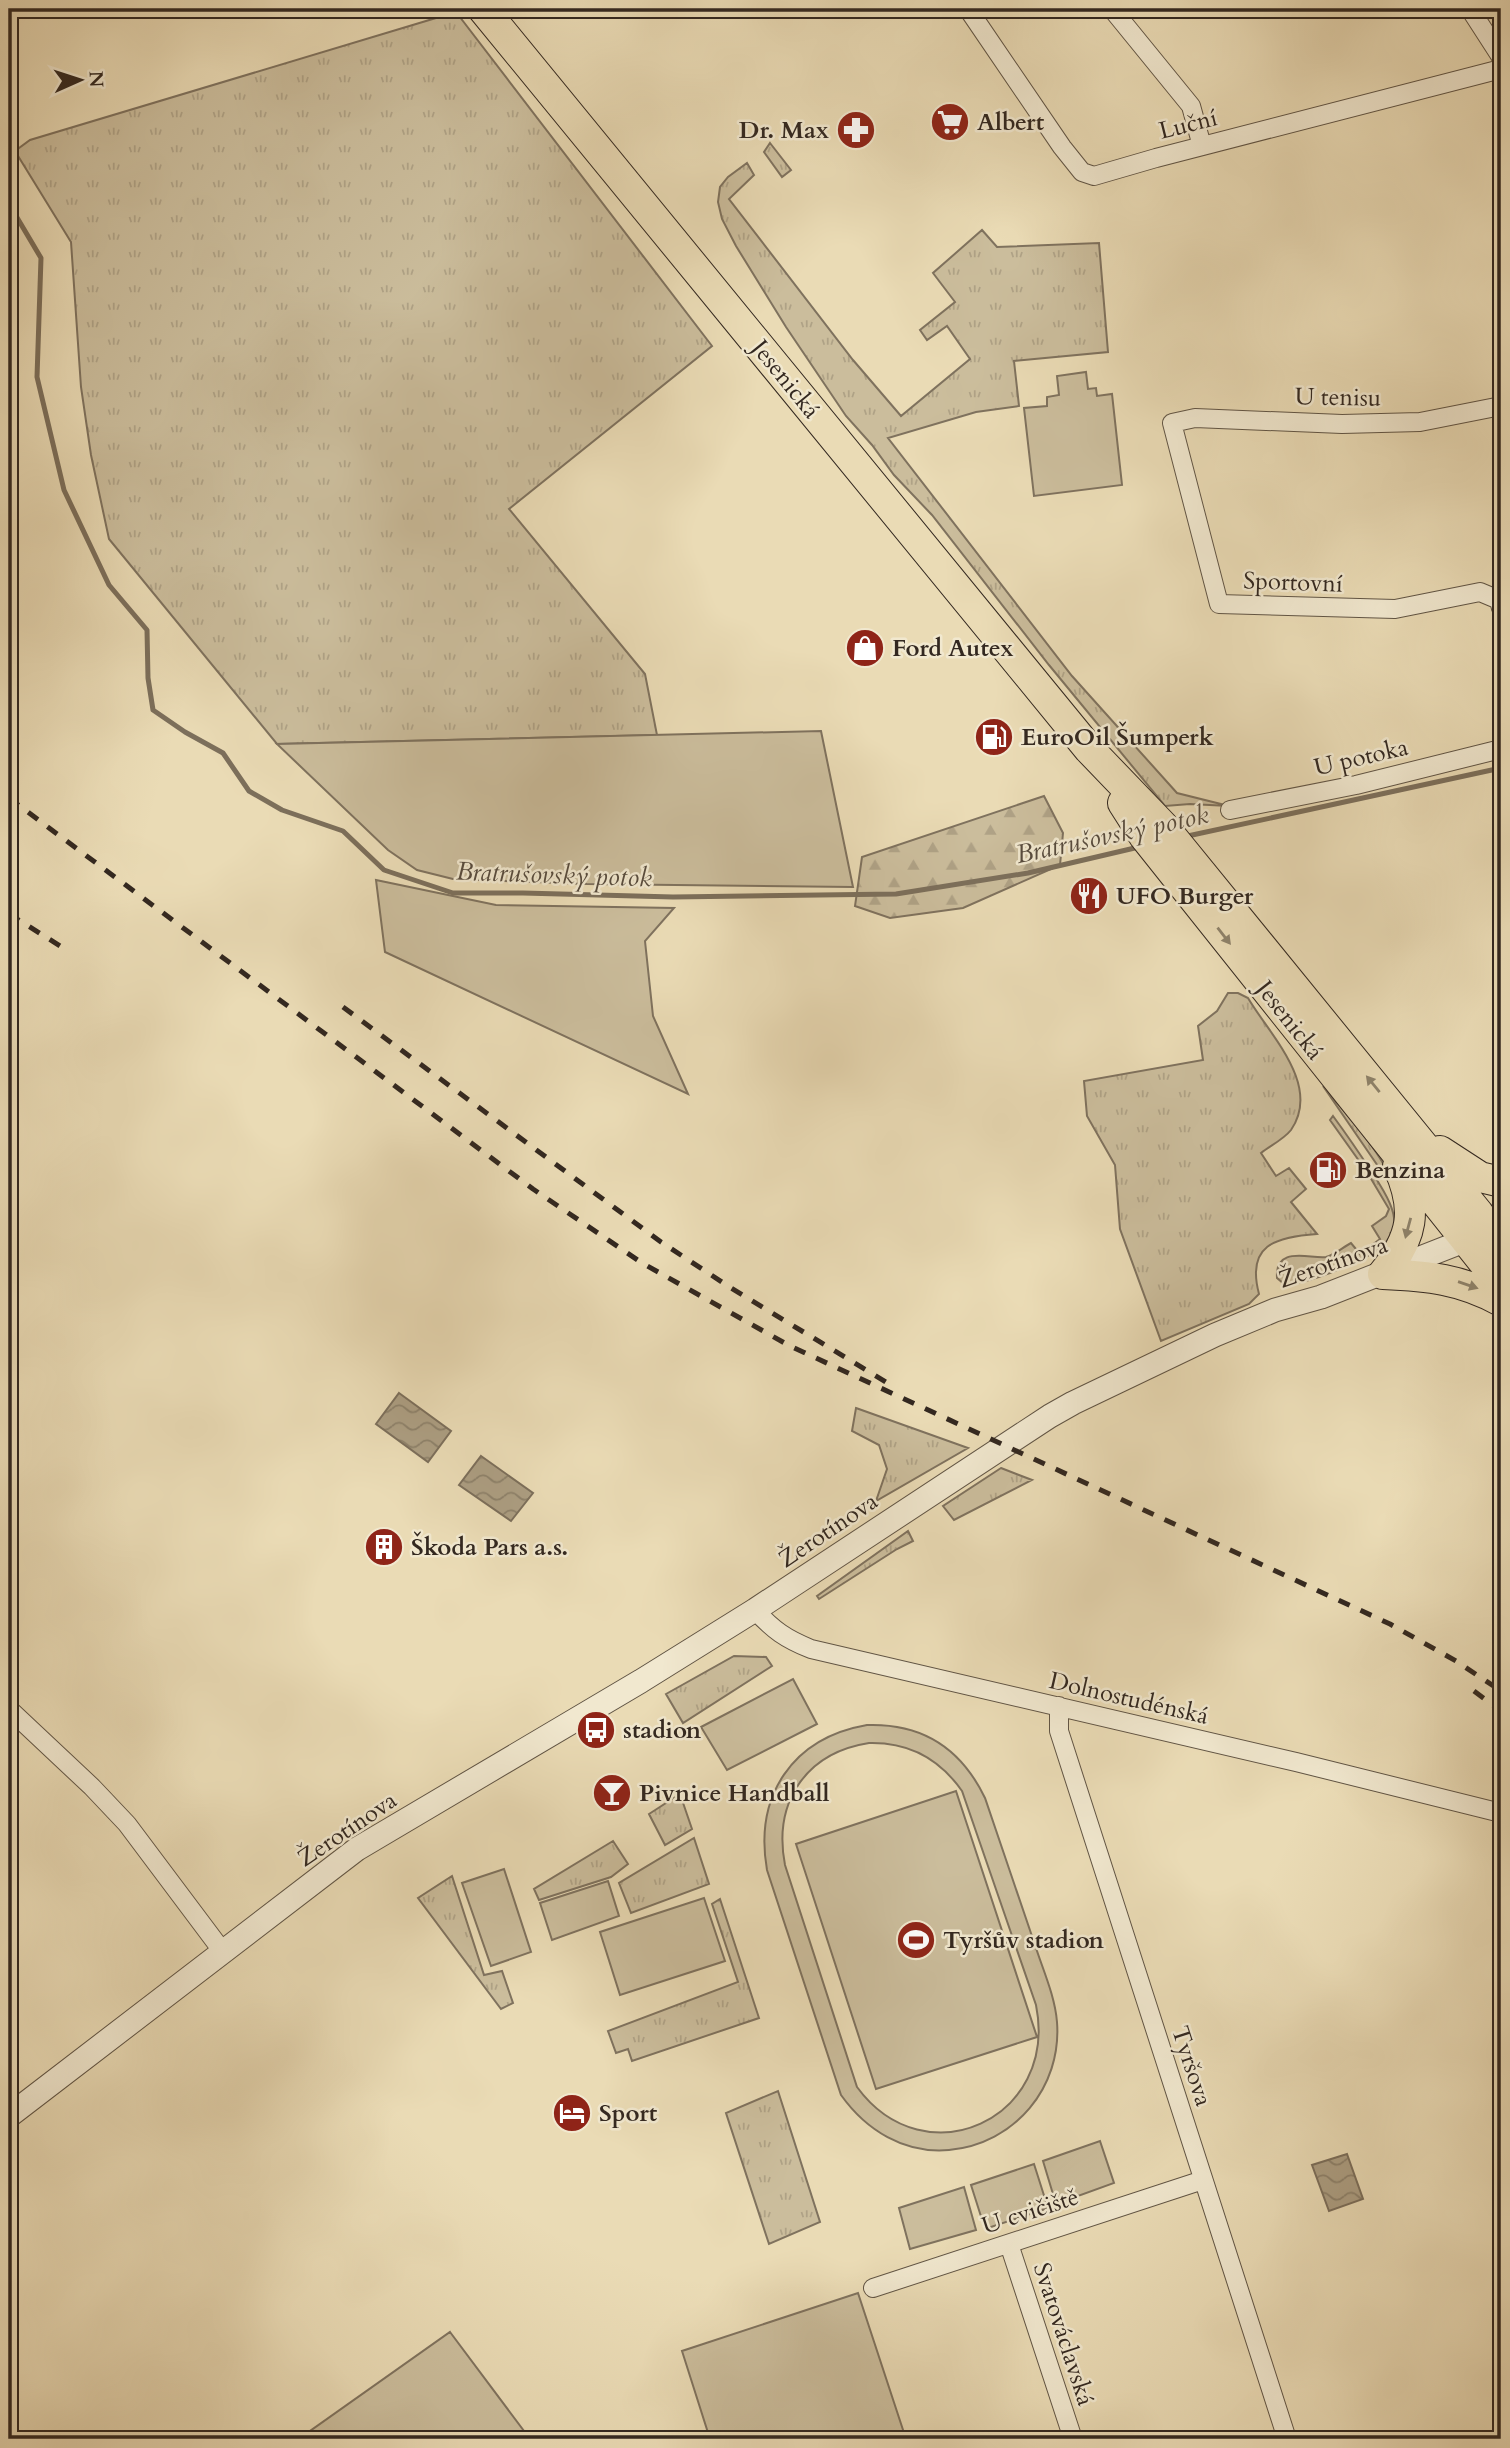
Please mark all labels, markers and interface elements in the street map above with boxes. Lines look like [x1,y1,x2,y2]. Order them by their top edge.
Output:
north arrow [46,46,116,116]
text: N [83,70,109,89]
supermarket icon: Albert [929,101,971,143]
street label: Luční [1155,101,1221,148]
place label: Albert [977,106,1045,139]
pharmacy icon: Dr. Max [835,109,877,151]
place label: Dr. Max [739,114,829,147]
street label: Jesenická [742,331,828,426]
street label: U tenisu [1295,380,1381,415]
street label: Sportovní [1243,564,1344,601]
shop icon: Ford Autex [844,627,886,669]
place label: Ford Autex [892,632,1014,665]
fuel station icon: EuroOil Šumperk [973,716,1015,758]
place label: EuroOil Šumperk [1021,721,1214,754]
street label: U potoka [1311,731,1412,784]
water label: Bratrušovský potok [1013,797,1212,872]
water label: Bratrušovský potok [455,854,653,895]
restaurant icon: UFO Burger [1068,875,1110,917]
place label: UFO Burger [1116,880,1254,913]
one-way arrow [1216,927,1231,945]
street label: Jesenická [1246,971,1331,1067]
one-way arrow [1366,1076,1381,1094]
fuel station icon: Benzina [1307,1149,1349,1191]
place label: Benzina [1355,1154,1445,1187]
one-way arrow [1402,1217,1413,1239]
street label: Žerotínova [1274,1228,1393,1297]
one-way arrow [1457,1280,1478,1291]
street label: Žerotínova [772,1485,885,1576]
building icon: Škoda Pars a.s. [363,1526,405,1568]
place label: Škoda Pars a.s. [411,1531,568,1564]
street label: Dolnostudénská [1046,1664,1212,1733]
bus stop icon: stadion [575,1709,617,1751]
place label: stadion [623,1714,702,1747]
bar icon: Pivnice Handball [591,1772,633,1814]
place label: Pivnice Handball [639,1777,830,1810]
street label: Žerotínova [291,1784,404,1875]
sports icon: Tyršův stadion [895,1919,937,1961]
place label: Tyršův stadion [943,1924,1105,1957]
street label: Tyršova [1163,2022,1220,2111]
hotel icon: Sport [551,2092,593,2134]
place label: Sport [599,2097,658,2130]
street label: U cvičiště [977,2180,1083,2243]
street label: Svatováclavská [1025,2258,1102,2410]

